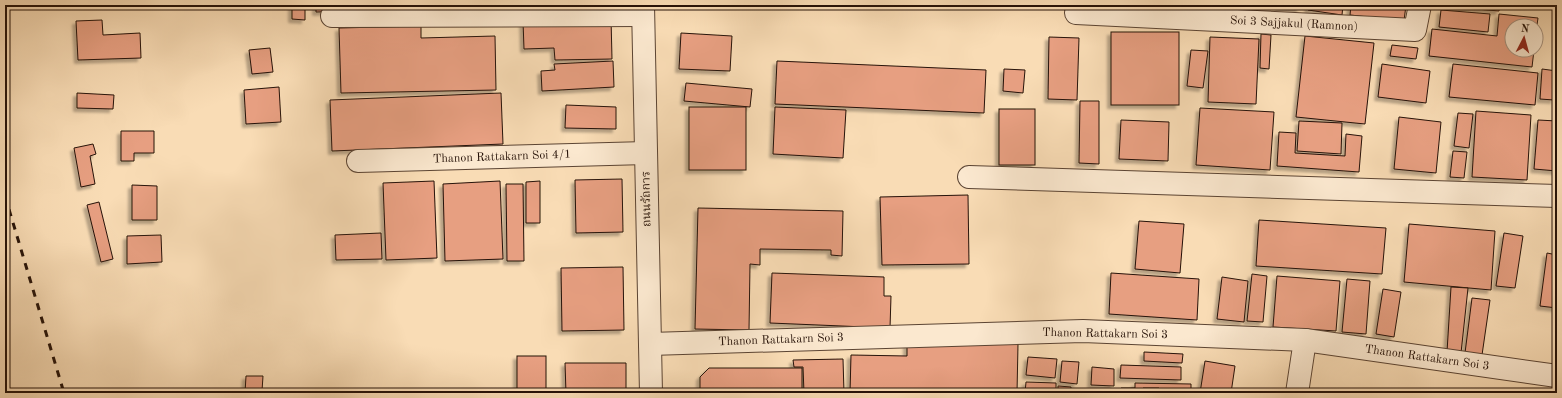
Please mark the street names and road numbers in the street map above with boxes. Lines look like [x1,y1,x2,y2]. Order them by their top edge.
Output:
street label: Soi 3 Sajjakul (Ramnon) [1230,14,1358,33]
street label: Thanon Rattakarn Soi 4/1 [433,149,571,165]
street label: ถนนรัถการ [639,171,653,227]
street label: Thanon Rattakarn Soi 3 [1042,327,1168,341]
street label: Thanon Rattakarn Soi 3 [718,332,844,348]
street label: Thanon Rattakarn Soi 3 [1364,343,1490,373]

